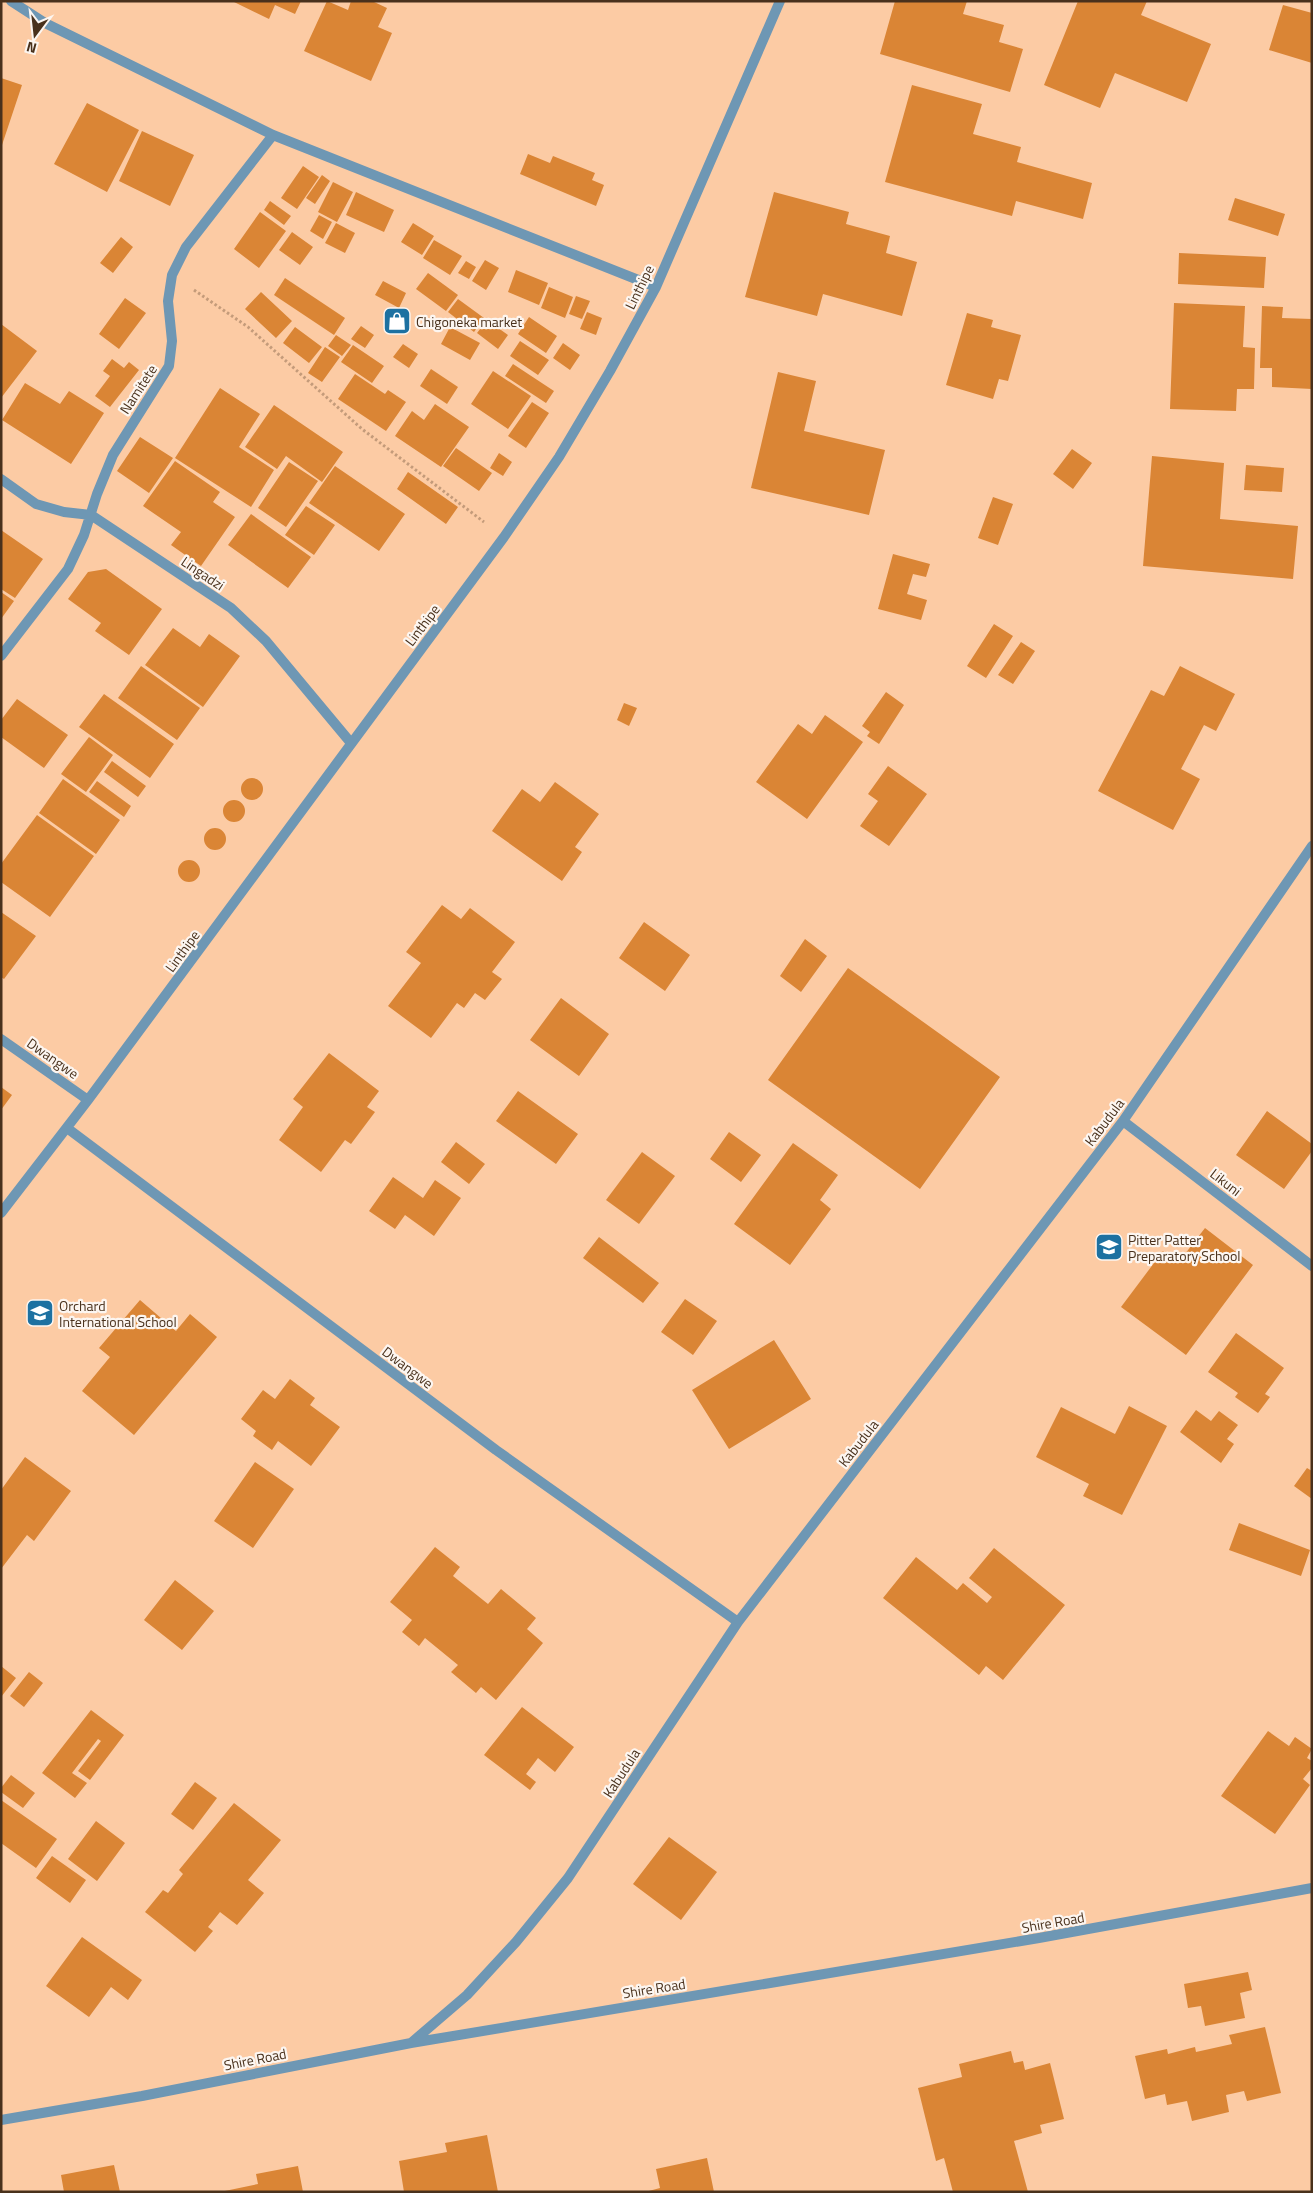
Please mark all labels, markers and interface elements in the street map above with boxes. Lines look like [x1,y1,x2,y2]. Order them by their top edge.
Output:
north arrow [10,10,60,60]
text: N [24,37,39,59]
street label: Linthipe [619,261,659,313]
shop icon: Chigoneka market [382,306,412,336]
place label: Chigoneka market [416,311,522,332]
street label: Namitete [114,360,162,418]
street label: Lingadzi [177,551,229,595]
street label: Linthipe [399,600,445,650]
street label: Linthipe [160,926,204,976]
street label: Dwangwe [23,1032,83,1084]
street label: Kabudula [1079,1094,1129,1150]
street label: Likuni [1206,1163,1246,1201]
place label: Pitter Patter Preparatory School [1128,1229,1241,1266]
school or university icon: Pitter Patter Preparatory School [1094,1232,1124,1262]
place label: Orchard International School [59,1295,177,1332]
school or university icon: Orchard International School [25,1298,55,1328]
street label: Dwangwe [378,1341,438,1393]
street label: Kabudula [833,1415,883,1471]
street label: Kabudula [597,1744,645,1802]
street label: Shire Road [1020,1906,1086,1938]
street label: Shire Road [621,1973,687,2003]
street label: Shire Road [222,2043,288,2075]

